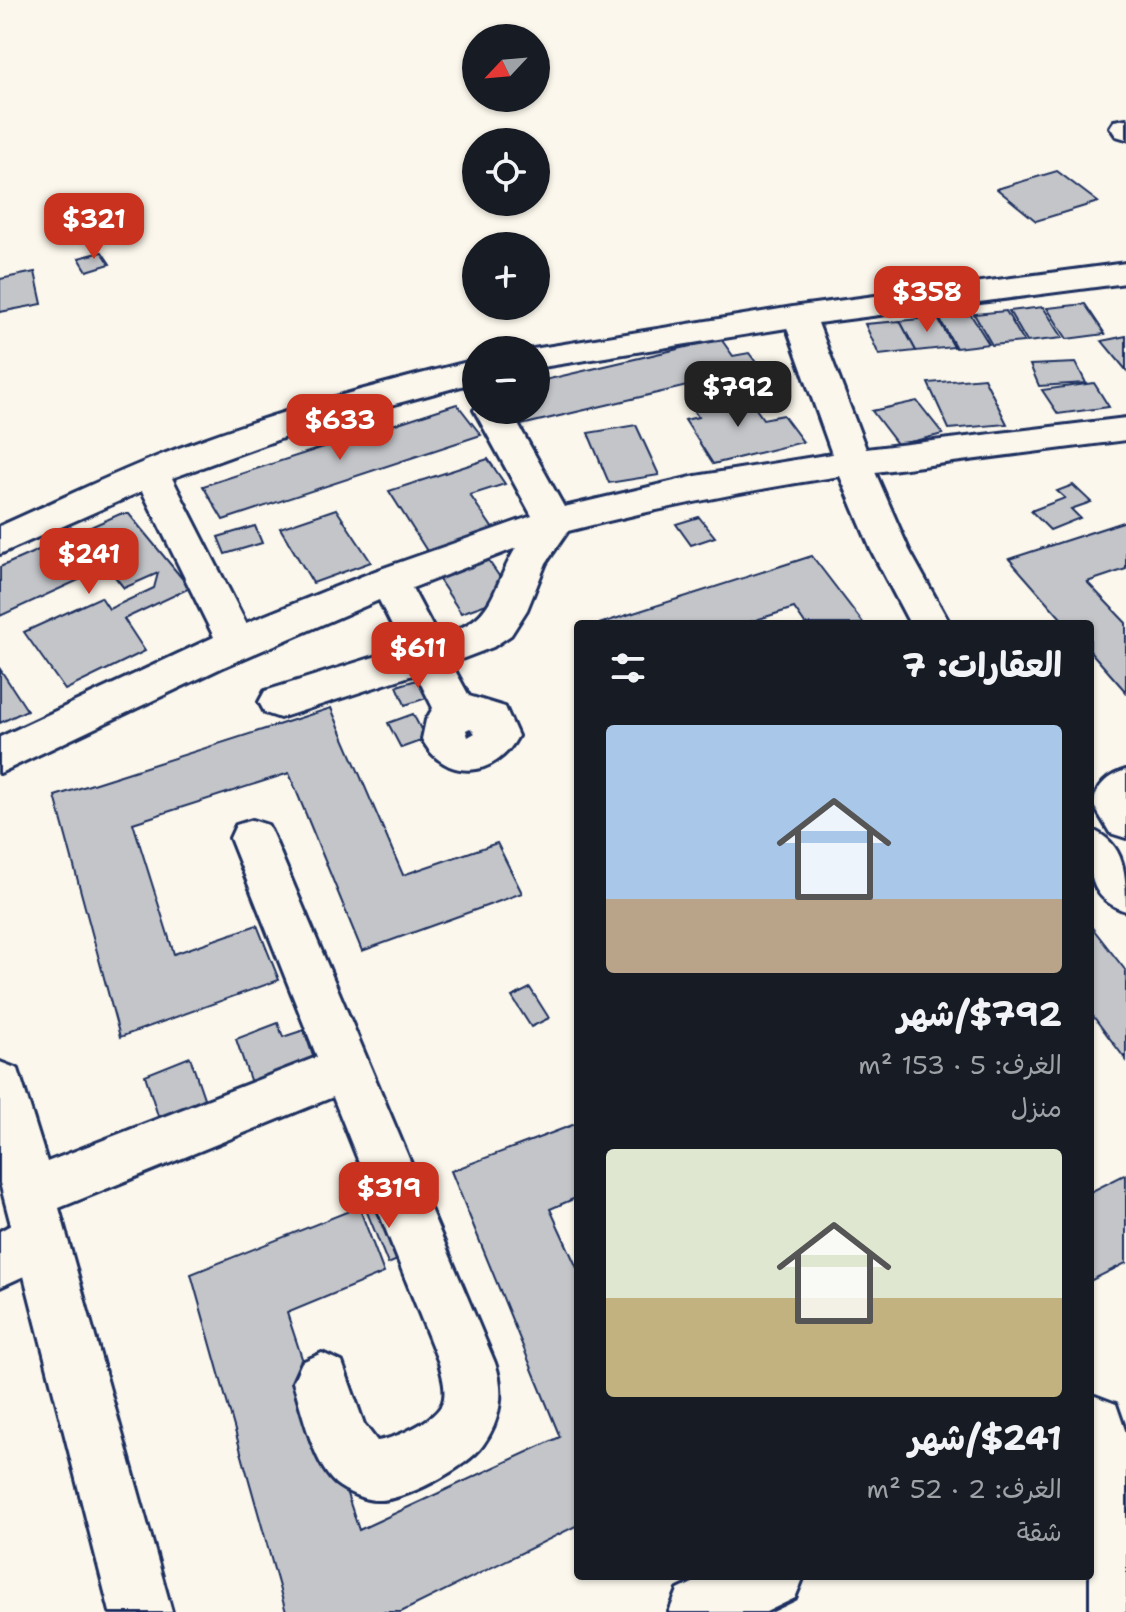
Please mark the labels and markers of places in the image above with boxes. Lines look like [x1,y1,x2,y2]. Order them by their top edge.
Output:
pin: $321 [47,193,141,261]
pin: $358 [880,266,974,334]
pin: $792 [691,361,785,429]
pin: $633 [293,394,387,462]
pin: $241 [42,528,136,596]
pin: $611 [371,622,465,690]
pin: $319 [342,1162,436,1230]

